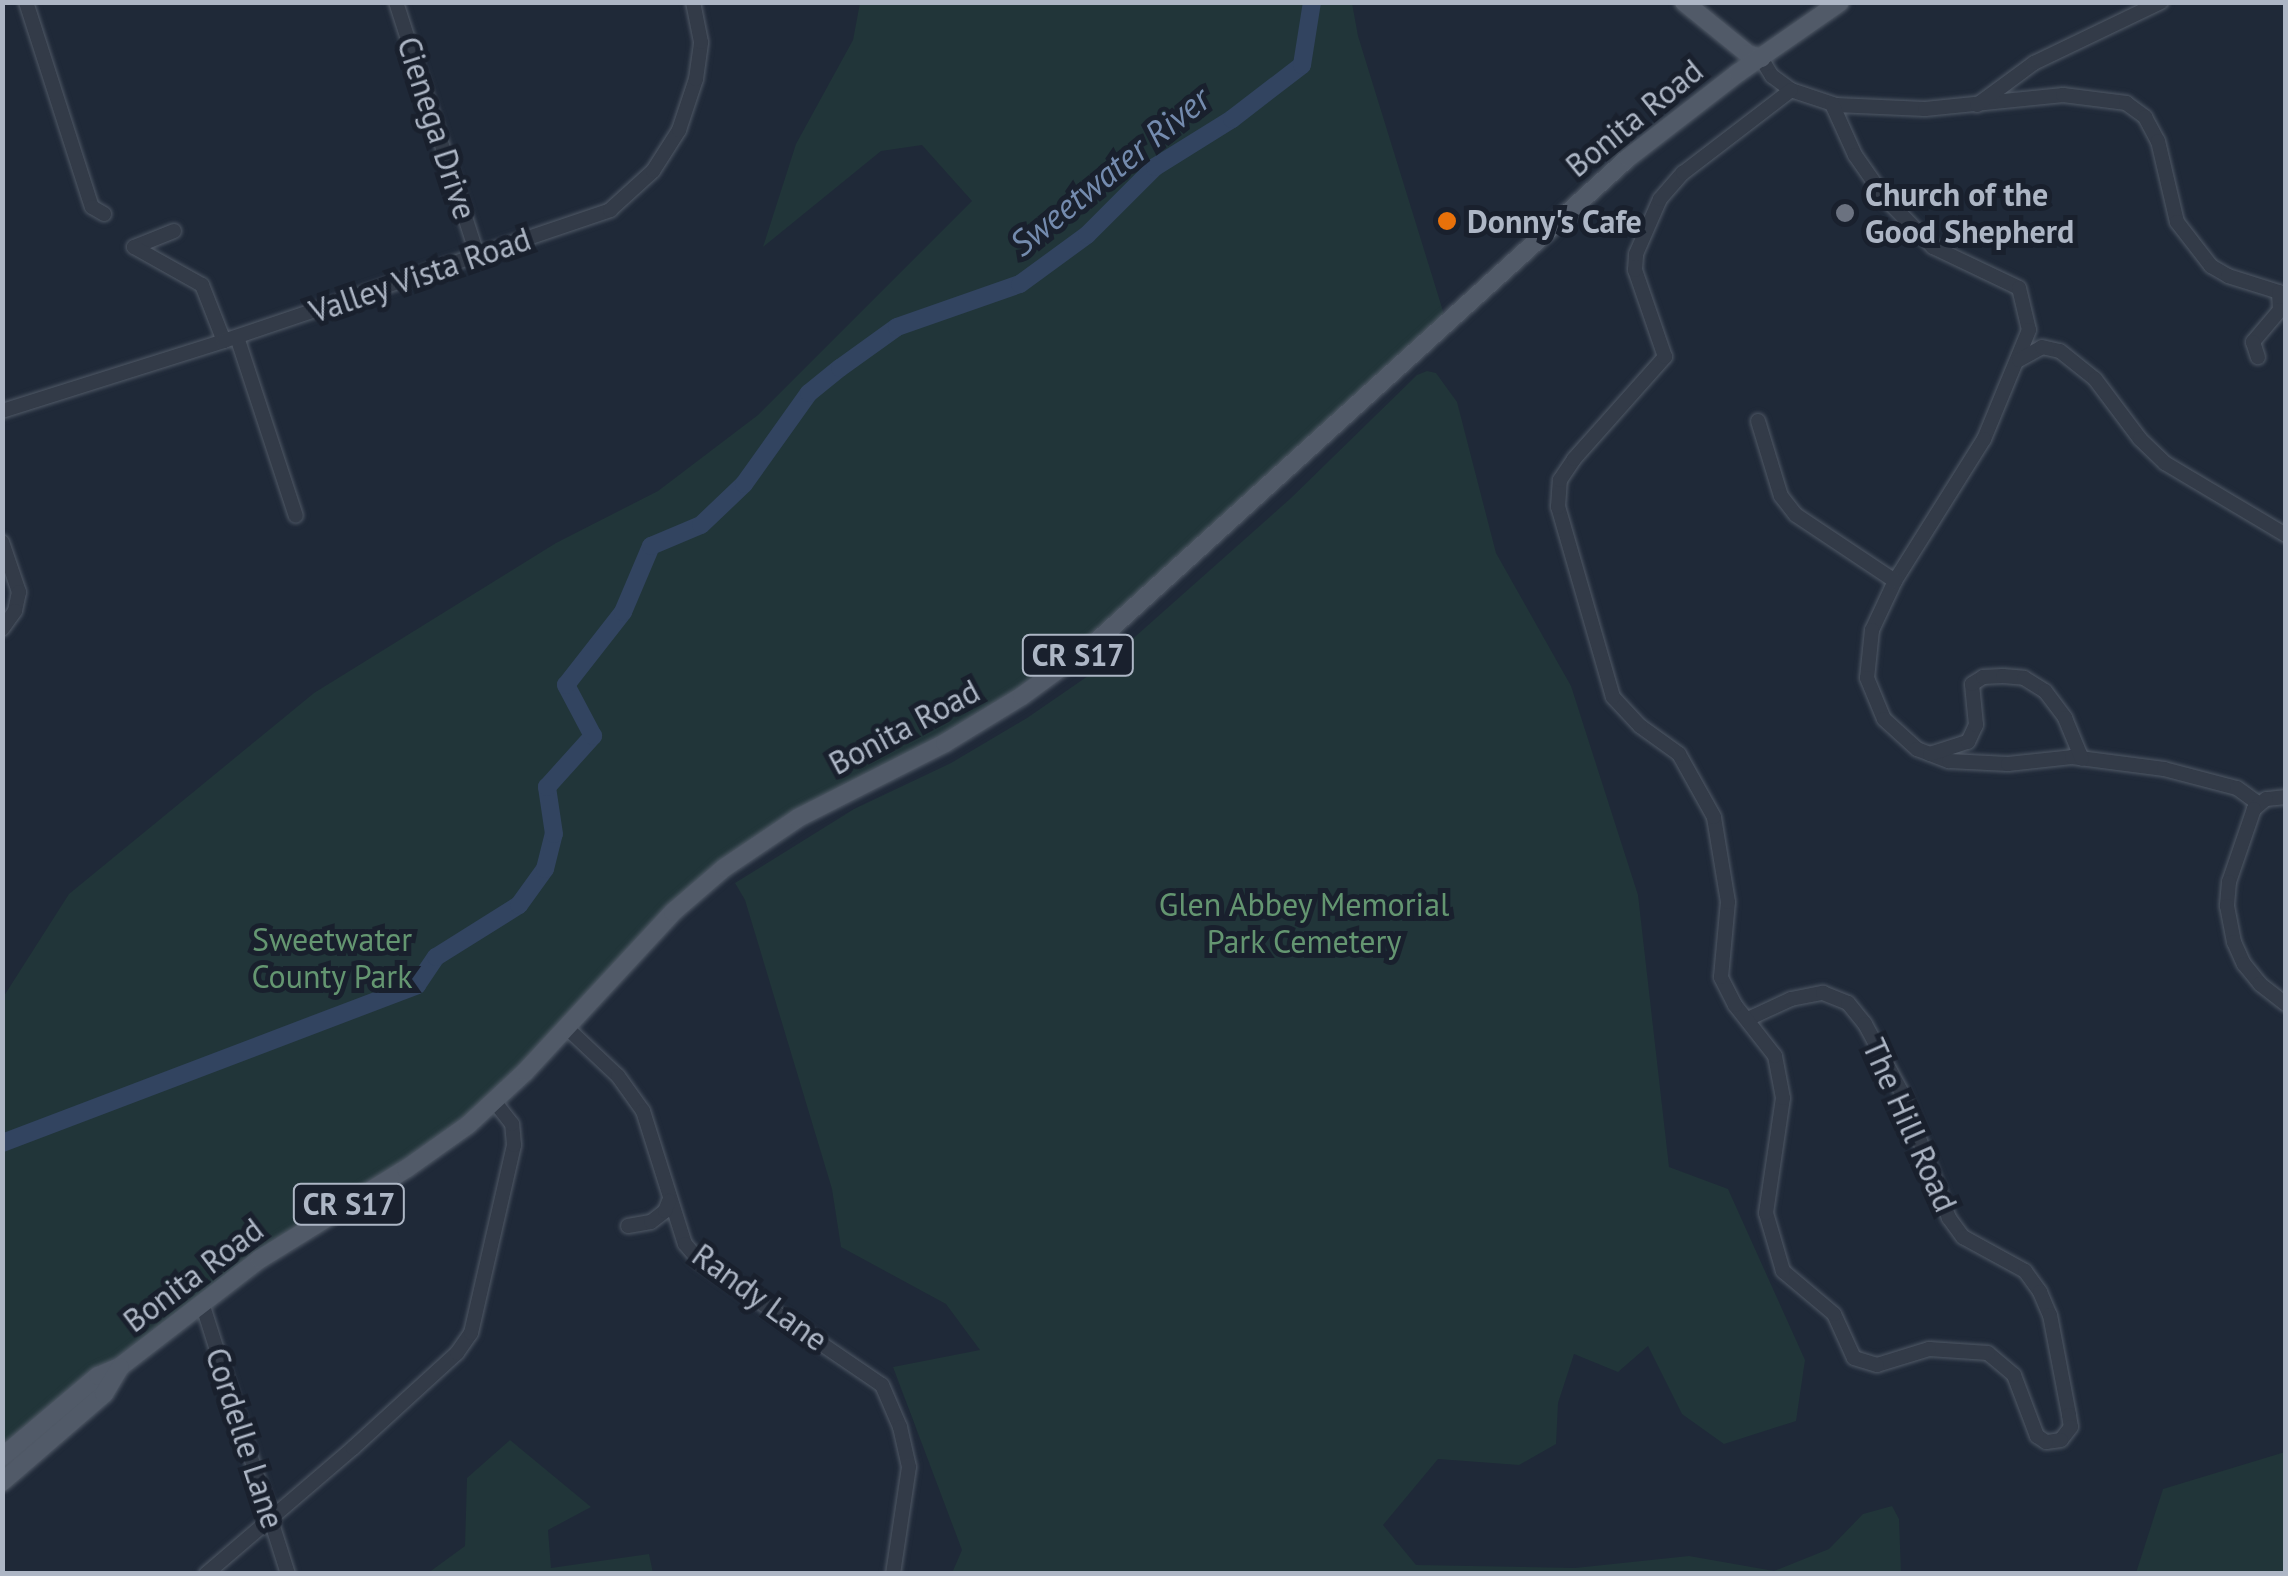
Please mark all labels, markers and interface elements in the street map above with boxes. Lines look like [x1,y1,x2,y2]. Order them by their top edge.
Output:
street label: Cienega Drive [389,32,485,224]
street label: Bonita Road [1558,51,1710,185]
water label: Sweetwater River [1001,78,1217,264]
place label: Church of the Good Shepherd [1865,176,2074,251]
place label: Donny's Cafe [1467,202,1642,240]
marker: Church of the Good Shepherd [1834,202,1856,224]
marker: Donny's Cafe [1436,210,1458,232]
street label: Valley Vista Road [303,219,537,331]
road number: CR S17 [1020,630,1136,680]
street label: Bonita Road [822,671,986,783]
park label: Glen Abbey Memorial Park Cemetery [1158,886,1450,961]
park label: Sweetwater County Park [251,921,413,996]
street label: The Hill Road [1855,1033,1965,1217]
road number: CR S17 [292,1179,406,1229]
street label: Bonita Road [116,1210,270,1340]
street label: Randy Lane [685,1235,835,1359]
street label: Cordelle Lane [198,1343,292,1533]

